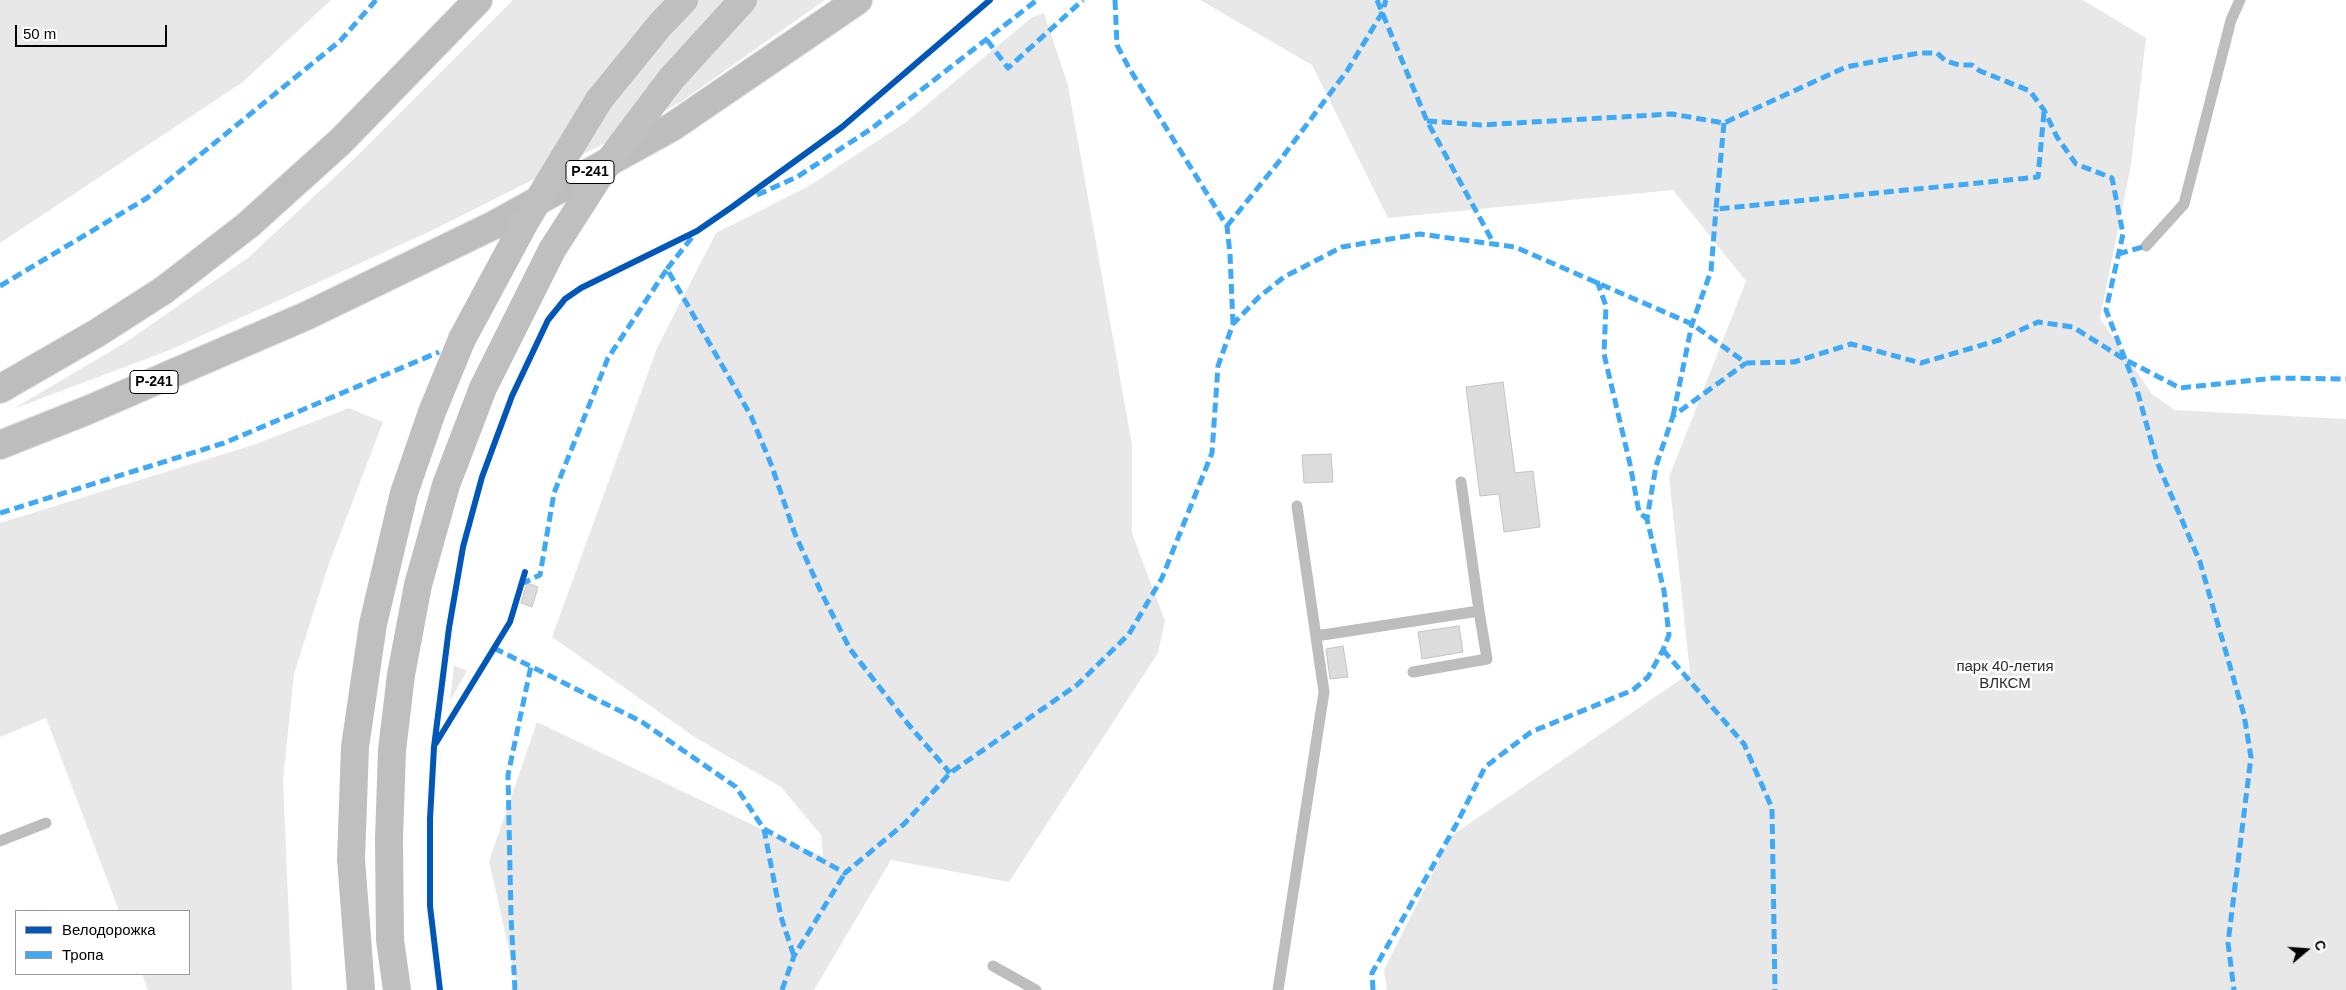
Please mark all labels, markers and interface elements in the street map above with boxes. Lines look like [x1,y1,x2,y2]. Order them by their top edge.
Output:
scale bar [18,15,170,47]
text: 50 m [23,25,56,42]
road number: Р-241 [566,160,614,183]
road number: Р-241 [130,371,178,394]
park label: парк 40-летия ВЛКСМ [1956,658,2054,693]
legend [15,910,190,975]
text: Велодорожка [62,921,156,938]
north arrow [2281,925,2331,975]
text: С [2311,938,2329,953]
text: Тропа [62,946,103,963]

